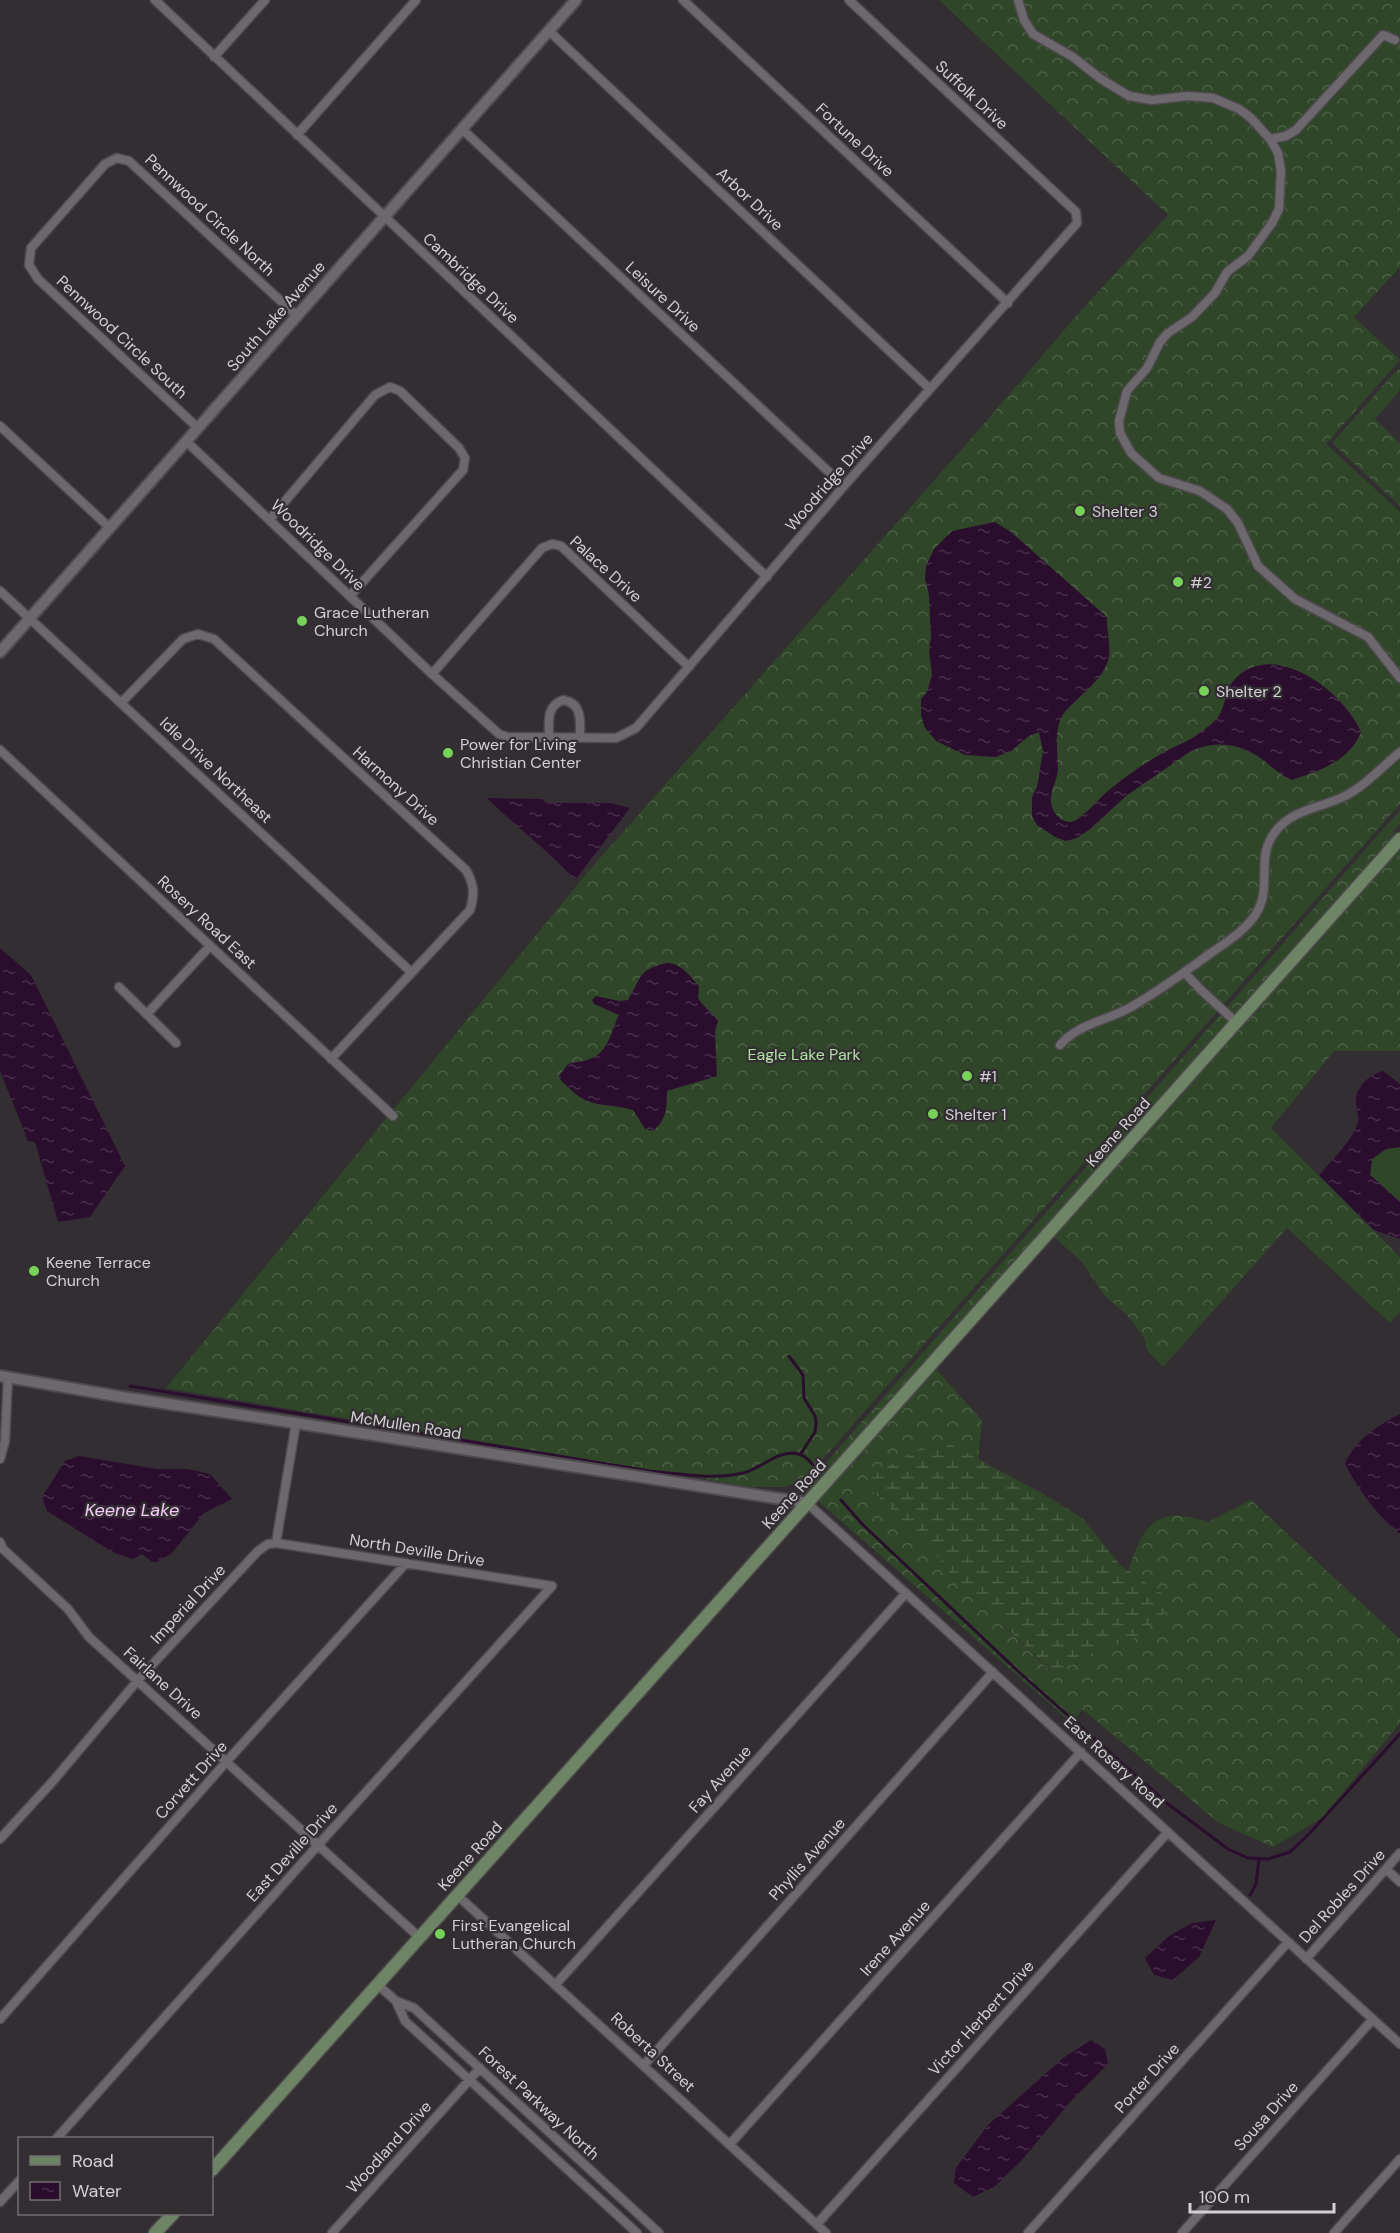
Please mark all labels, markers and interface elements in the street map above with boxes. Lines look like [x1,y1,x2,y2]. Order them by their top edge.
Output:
street label: Suffolk Drive [931,56,1013,134]
street label: Fortune Drive [811,98,899,182]
street label: Pennwood Circle North [141,149,279,281]
street label: Arbor Drive [712,163,788,235]
street label: Cambridge Drive [418,228,524,328]
street label: South Lake Avenue [222,256,330,376]
street label: Leisure Drive [621,257,705,337]
street label: Pennwood Circle South [52,271,192,403]
street label: Woodridge Drive [781,429,877,535]
street label: Woodridge Drive [266,495,370,595]
place label: Shelter 3 [1092,501,1158,522]
marker: Shelter 3 [1073,504,1087,518]
street label: Palace Drive [565,531,647,607]
place label: #2 [1190,572,1212,593]
marker: #2 [1171,575,1185,589]
place label: Grace Lutheran Church [314,602,429,641]
marker: Grace Lutheran Church [295,614,309,628]
place label: Shelter 2 [1216,681,1282,702]
marker: Shelter 2 [1197,684,1211,698]
street label: Idle Drive Northeast [155,712,277,828]
place label: Power for Living Christian Center [460,734,581,773]
street label: Harmony Drive [348,742,444,830]
marker: Power for Living Christian Center [441,746,455,760]
street label: Rosery Road East [153,871,261,973]
park label: Eagle Lake Park [747,1044,861,1065]
place label: #1 [979,1066,997,1087]
marker: #1 [960,1069,974,1083]
street label: Keene Road [1081,1093,1155,1171]
place label: Shelter 1 [945,1104,1006,1125]
marker: Shelter 1 [926,1107,940,1121]
place label: Keene Terrace Church [46,1252,151,1291]
marker: Keene Terrace Church [27,1264,41,1278]
street label: McMullen Road [349,1406,463,1444]
street label: Keene Road [757,1455,831,1533]
water label: Keene Lake [85,1498,179,1522]
street label: North Deville Drive [348,1529,486,1571]
street label: Imperial Drive [146,1560,230,1648]
street label: Fairlane Drive [119,1642,207,1724]
street label: East Rosery Road [1059,1711,1169,1813]
street label: Corvett Drive [150,1736,232,1824]
street label: Fay Avenue [684,1741,756,1817]
street label: East Deville Drive [242,1798,342,1906]
street label: Phyllis Avenue [764,1813,850,1905]
street label: Keene Road [433,1817,507,1895]
street label: Del Robles Drive [1294,1845,1390,1947]
street label: Irene Avenue [855,1896,935,1980]
place label: First Evangelical Lutheran Church [452,1915,576,1954]
marker: First Evangelical Lutheran Church [433,1927,447,1941]
street label: Victor Herbert Drive [924,1956,1038,2080]
street label: Roberta Street [606,2007,700,2097]
street label: Porter Drive [1110,2038,1184,2118]
street label: Forest Parkway North [474,2042,604,2164]
street label: Sousa Drive [1229,2077,1303,2155]
street label: Woodland Drive [342,2096,436,2198]
legend [18,2137,213,2215]
text: Road [72,2149,114,2173]
scale bar [1190,2176,1334,2214]
text: Water [72,2179,122,2203]
text: 100 m [1199,2185,1250,2209]

